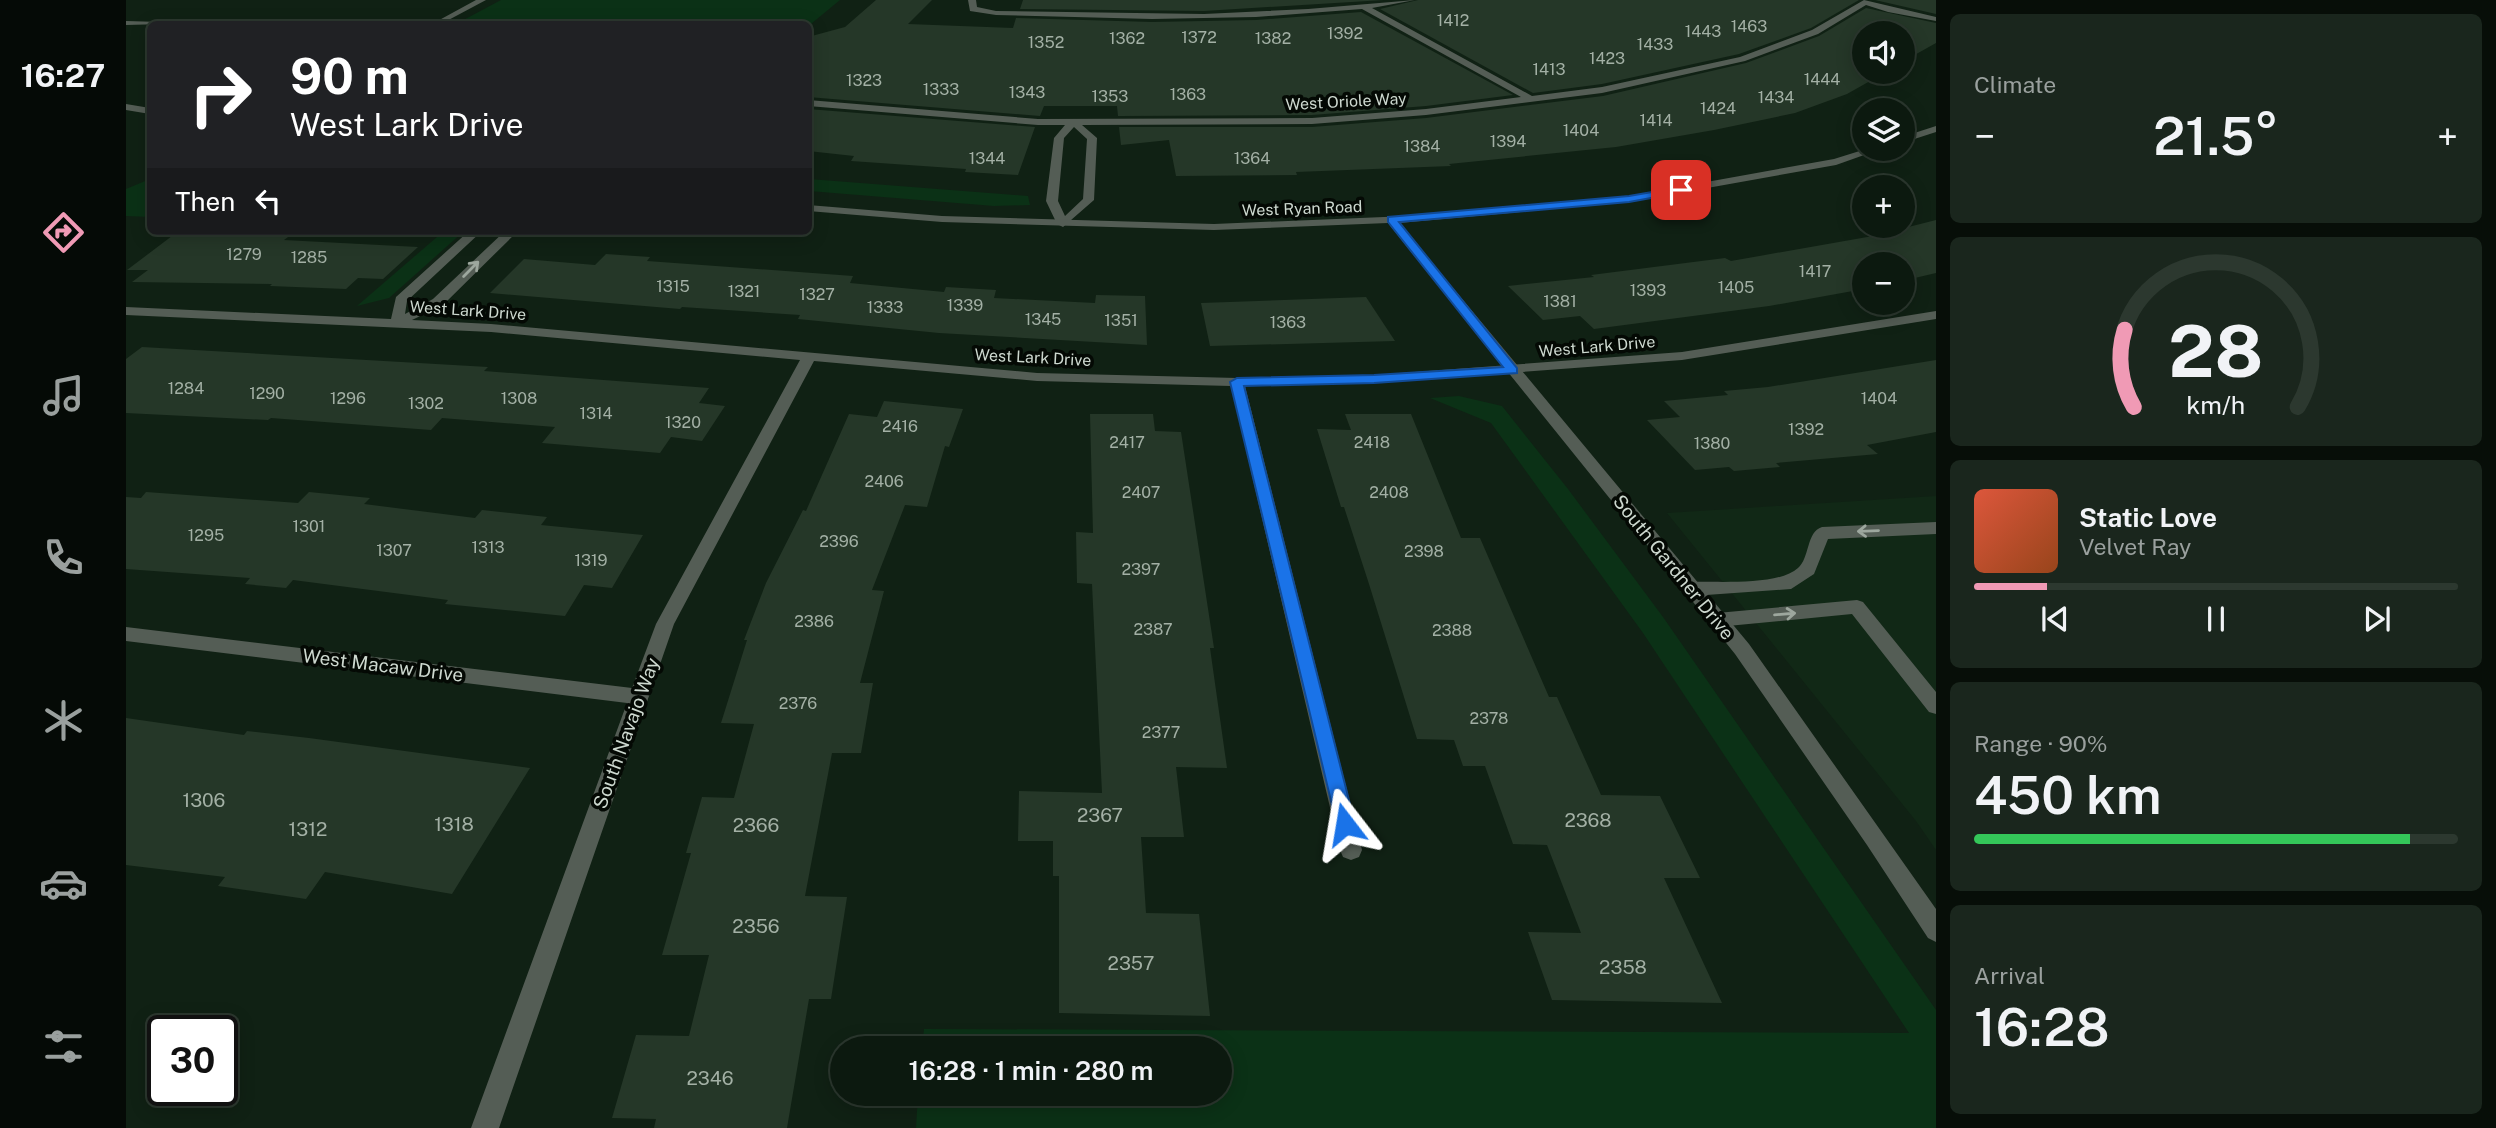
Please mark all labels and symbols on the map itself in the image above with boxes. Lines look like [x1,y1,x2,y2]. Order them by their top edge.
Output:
house number: 1412 [1437,11,1469,30]
house number: 1463 [1731,17,1767,36]
house number: 1443 [1685,22,1721,41]
house number: 1392 [1327,24,1363,43]
house number: 1372 [1181,28,1217,47]
house number: 1362 [1109,29,1145,48]
house number: 1382 [1255,29,1291,48]
house number: 1352 [1028,33,1064,52]
house number: 1433 [1637,35,1673,54]
house number: 1423 [1589,49,1625,68]
house number: 1413 [1532,60,1566,79]
house number: 1444 [1804,70,1840,89]
house number: 1323 [846,71,882,90]
house number: 1333 [923,80,959,99]
house number: 1343 [1009,83,1045,102]
house number: 1363 [1170,85,1206,104]
house number: 1353 [1092,87,1128,106]
house number: 1434 [1758,88,1794,107]
street label: West Oriole Way [1285,89,1407,114]
house number: 1424 [1700,99,1736,118]
house number: 1414 [1639,111,1673,130]
house number: 1404 [1563,121,1599,140]
house number: 1394 [1490,132,1526,151]
house number: 1384 [1404,137,1440,156]
house number: 1344 [969,149,1005,168]
house number: 1364 [1234,149,1270,168]
pin [1651,160,1711,220]
street label: West Ryan Road [1241,197,1363,220]
house number: 1279 [226,245,262,264]
house number: 1285 [291,248,327,267]
one-way arrow [463,261,480,278]
house number: 1417 [1799,262,1831,281]
house number: 1315 [656,277,690,296]
house number: 1405 [1718,278,1754,297]
house number: 1393 [1630,281,1666,300]
house number: 1321 [728,282,760,301]
house number: 1327 [799,285,835,304]
house number: 1381 [1543,292,1577,311]
house number: 1339 [947,296,983,315]
street label: West Lark Drive [409,297,527,324]
house number: 1333 [867,298,903,317]
house number: 1345 [1025,310,1061,329]
house number: 1351 [1104,311,1138,330]
house number: 1363 [1270,313,1306,332]
street label: West Lark Drive [1538,332,1656,361]
street label: West Lark Drive [974,345,1092,370]
house number: 1284 [168,379,204,398]
house number: 1290 [249,384,285,403]
house number: 1296 [330,389,366,408]
house number: 1308 [501,389,537,408]
house number: 1404 [1861,389,1897,408]
house number: 1302 [408,394,444,413]
house number: 1314 [579,404,613,423]
house number: 1320 [665,413,701,432]
house number: 2416 [882,417,918,436]
house number: 1392 [1788,420,1824,439]
house number: 2417 [1109,433,1145,452]
house number: 2418 [1354,433,1390,452]
house number: 1380 [1694,434,1730,453]
house number: 2406 [864,472,904,491]
house number: 2407 [1122,483,1160,502]
house number: 2408 [1369,483,1409,502]
street label: South Gardner Drive [1609,490,1739,644]
house number: 1301 [293,517,325,536]
one-way arrow [1857,524,1880,537]
house number: 1295 [188,526,224,545]
house number: 2396 [819,532,859,551]
house number: 1313 [471,538,505,557]
house number: 1307 [376,541,412,560]
house number: 2398 [1404,542,1444,561]
house number: 1319 [574,551,608,570]
house number: 2397 [1122,560,1160,579]
one-way arrow [1773,607,1796,620]
house number: 2386 [794,612,834,631]
house number: 2387 [1133,620,1173,639]
house number: 2388 [1432,621,1472,640]
street label: West Macaw Drive [301,644,465,686]
street label: South Navajo Way [588,654,664,812]
house number: 2376 [779,694,817,713]
house number: 2378 [1470,709,1508,728]
house number: 2377 [1142,723,1180,742]
position arrow [1308,787,1382,861]
house number: 1306 [183,789,225,811]
house number: 2367 [1077,804,1123,826]
house number: 2368 [1564,809,1612,831]
house number: 1318 [434,813,474,835]
house number: 2366 [733,814,779,836]
house number: 1312 [289,818,327,840]
house number: 2356 [732,915,780,937]
house number: 2357 [1108,952,1154,974]
house number: 2358 [1599,956,1647,978]
speed limit sign: 30 [147,1015,238,1106]
house number: 2346 [686,1067,734,1089]

